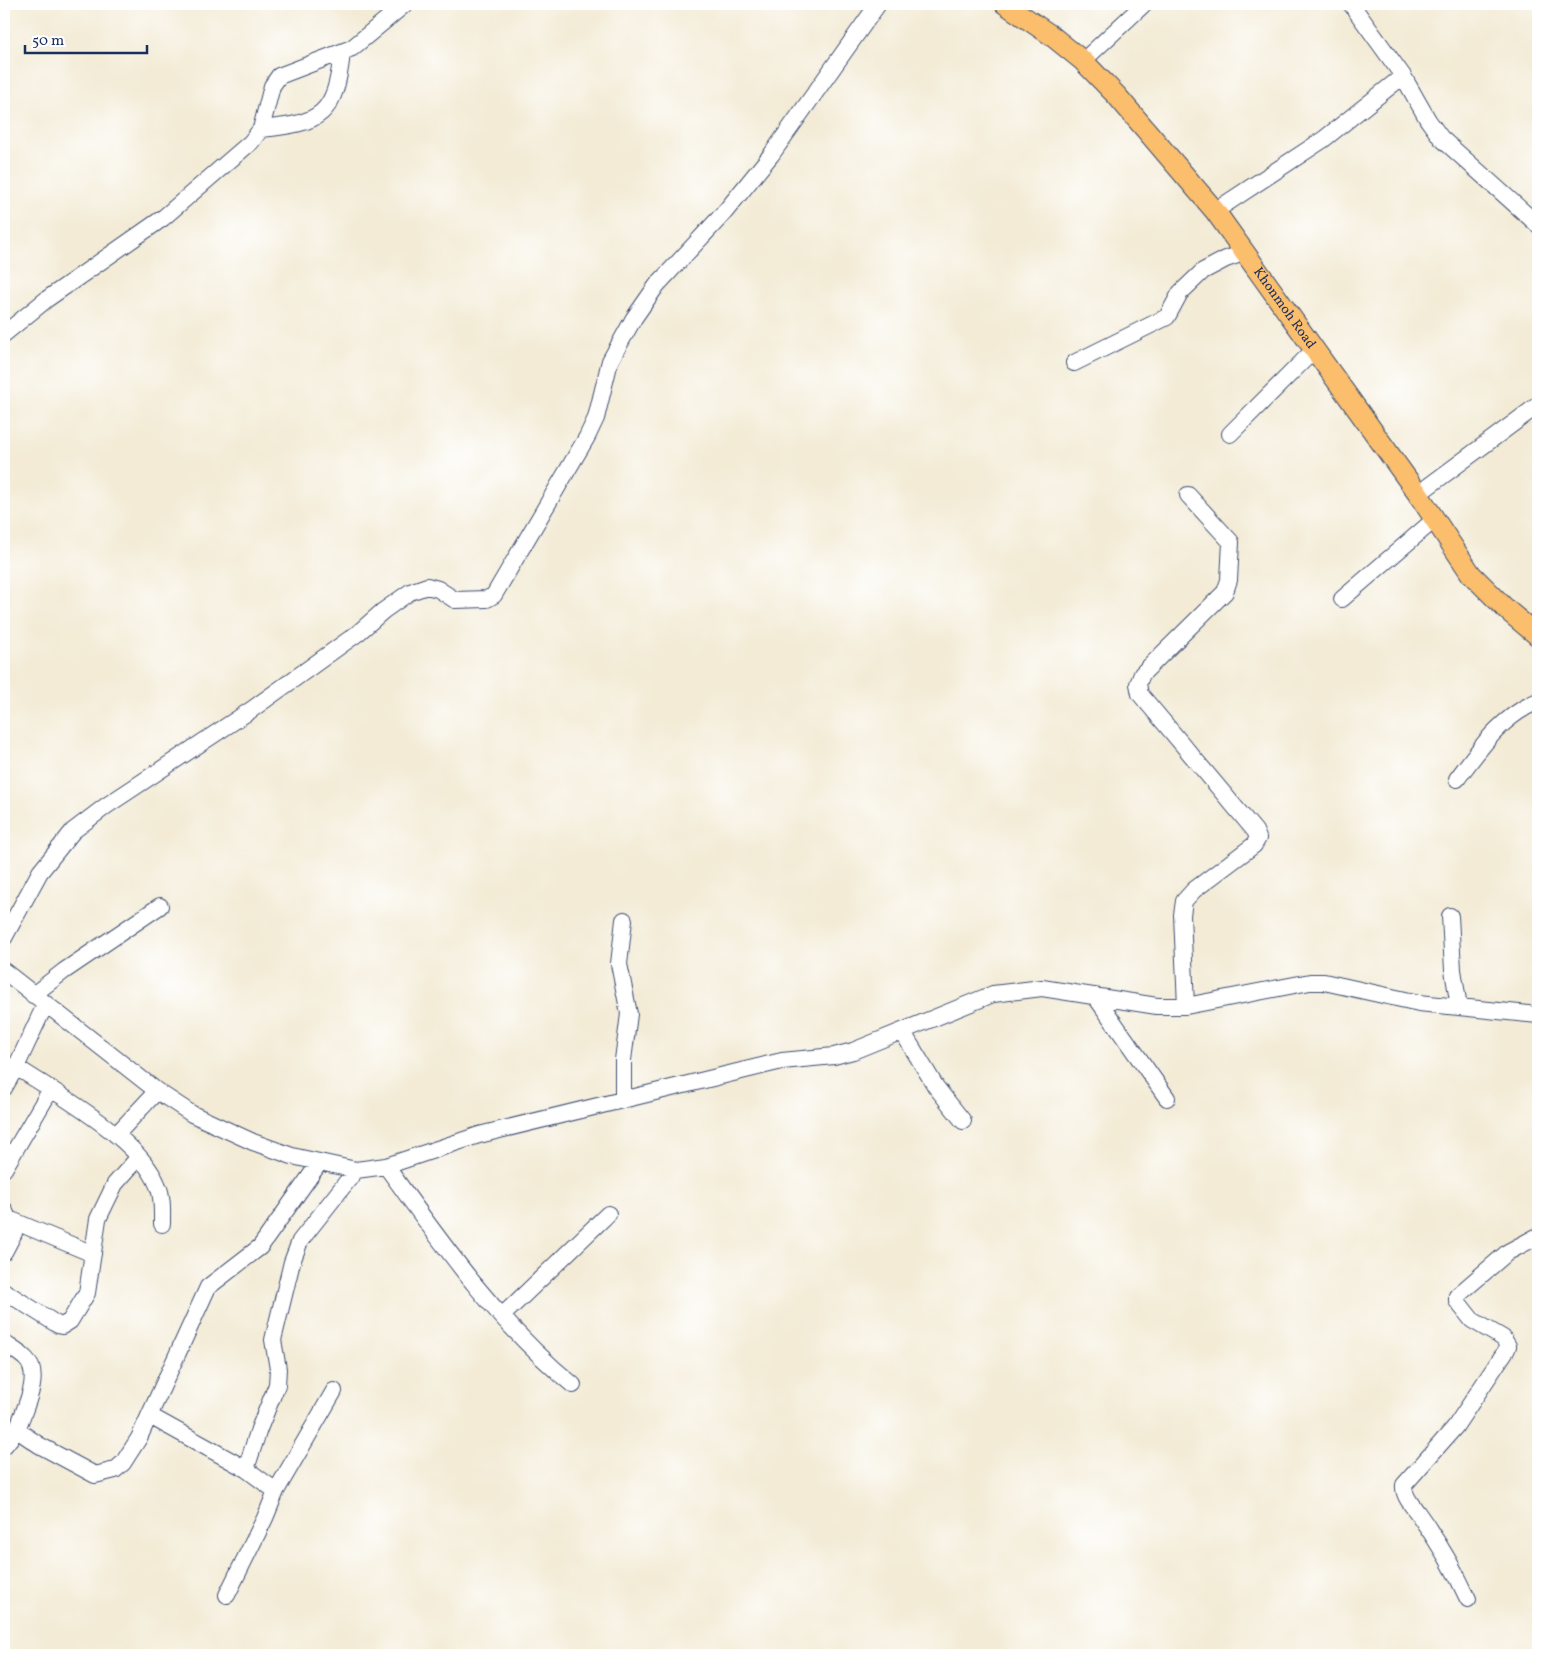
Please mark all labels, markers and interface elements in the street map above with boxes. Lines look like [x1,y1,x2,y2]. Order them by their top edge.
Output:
scale bar [25,22,148,54]
text: 50 m [32,31,64,52]
street label: Khonmoh Road [1249,263,1320,353]

